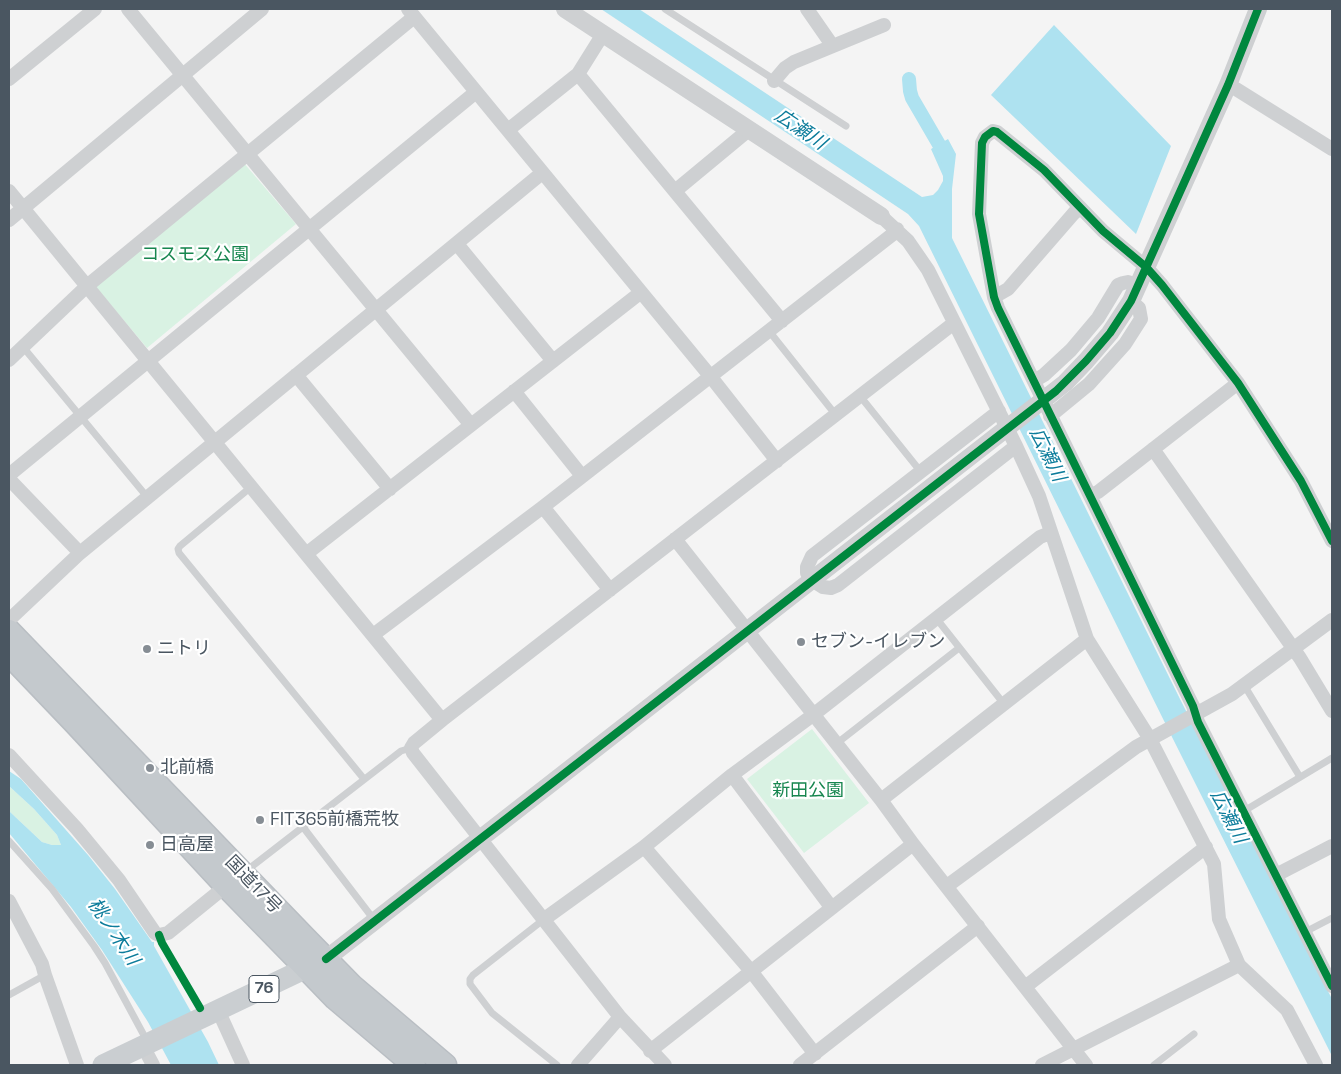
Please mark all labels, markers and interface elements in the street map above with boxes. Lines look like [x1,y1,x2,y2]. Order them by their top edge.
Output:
water label: 広瀬川 [770,105,830,155]
park label: コスモス公園 [141,244,249,266]
water label: 広瀬川 [1024,424,1070,486]
place label: セブン-イレブン [811,631,945,653]
marker: セブン-イレブン [795,636,807,648]
place label: ニトリ [157,638,211,660]
marker: ニトリ [141,643,153,655]
place label: 北前橋 [160,757,214,779]
marker: 北前橋 [144,762,156,774]
park label: 新田公園 [772,780,844,802]
water label: 広瀬川 [1205,786,1251,848]
place label: FIT365前橋荒牧 [270,809,399,831]
marker: FIT365前橋荒牧 [254,814,266,826]
place label: 日高屋 [160,834,214,856]
marker: 日高屋 [144,839,156,851]
street label: 国道17号 [220,852,286,918]
water label: 桃ノ木川 [82,894,144,970]
road number: 76 [249,976,279,1002]

